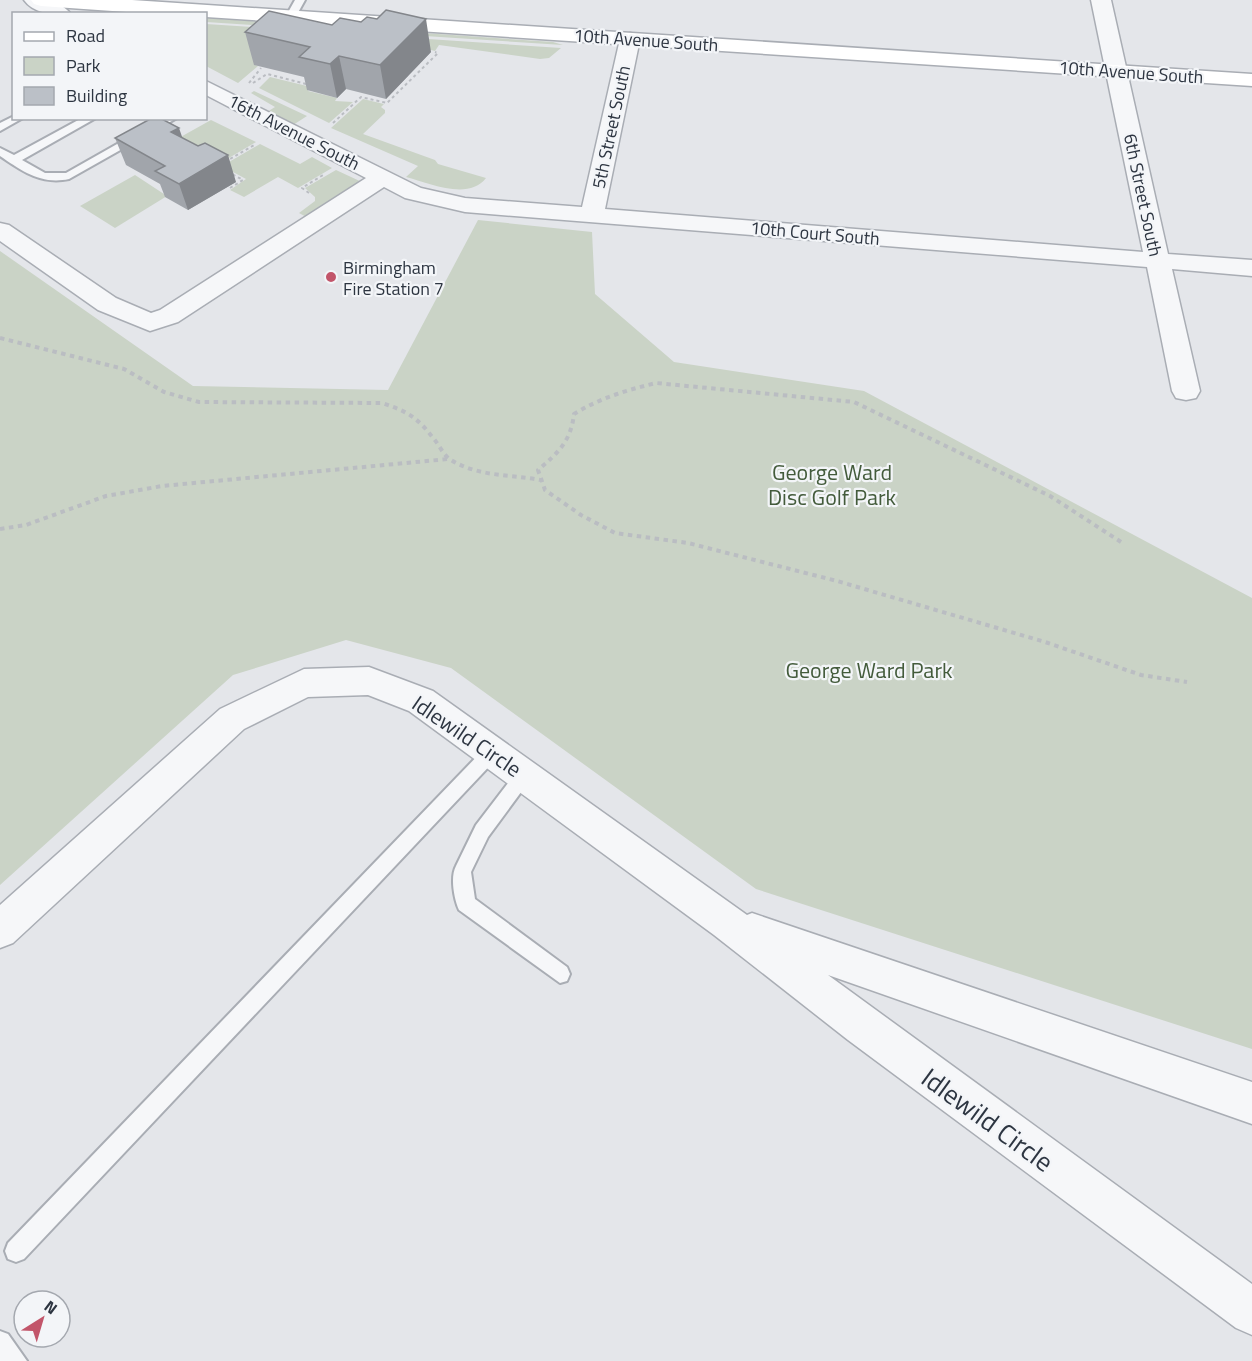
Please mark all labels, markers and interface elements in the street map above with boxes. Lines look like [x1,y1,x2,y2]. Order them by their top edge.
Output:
legend [12,12,207,120]
street label: 10th Avenue South [573,21,719,59]
text: Road [66,22,105,49]
text: Park [66,52,101,79]
street label: 10th Avenue South [1058,53,1204,91]
street label: 5th Street South [585,63,637,191]
text: Building [66,82,127,109]
street label: 16th Avenue South [223,87,365,177]
street label: 6th Street South [1117,131,1169,259]
street label: 10th Court South [749,214,881,252]
place label: Birmingham Fire Station 7 [343,254,444,302]
marker: Birmingham Fire Station 7 [324,270,338,284]
park label: George Ward Disc Golf Park [768,455,897,514]
park label: George Ward Park [785,653,953,687]
street label: Idlewild Circle [405,687,529,785]
street label: Idlewild Circle [913,1057,1063,1181]
north arrow [12,1289,72,1349]
text: N [39,1294,63,1320]

